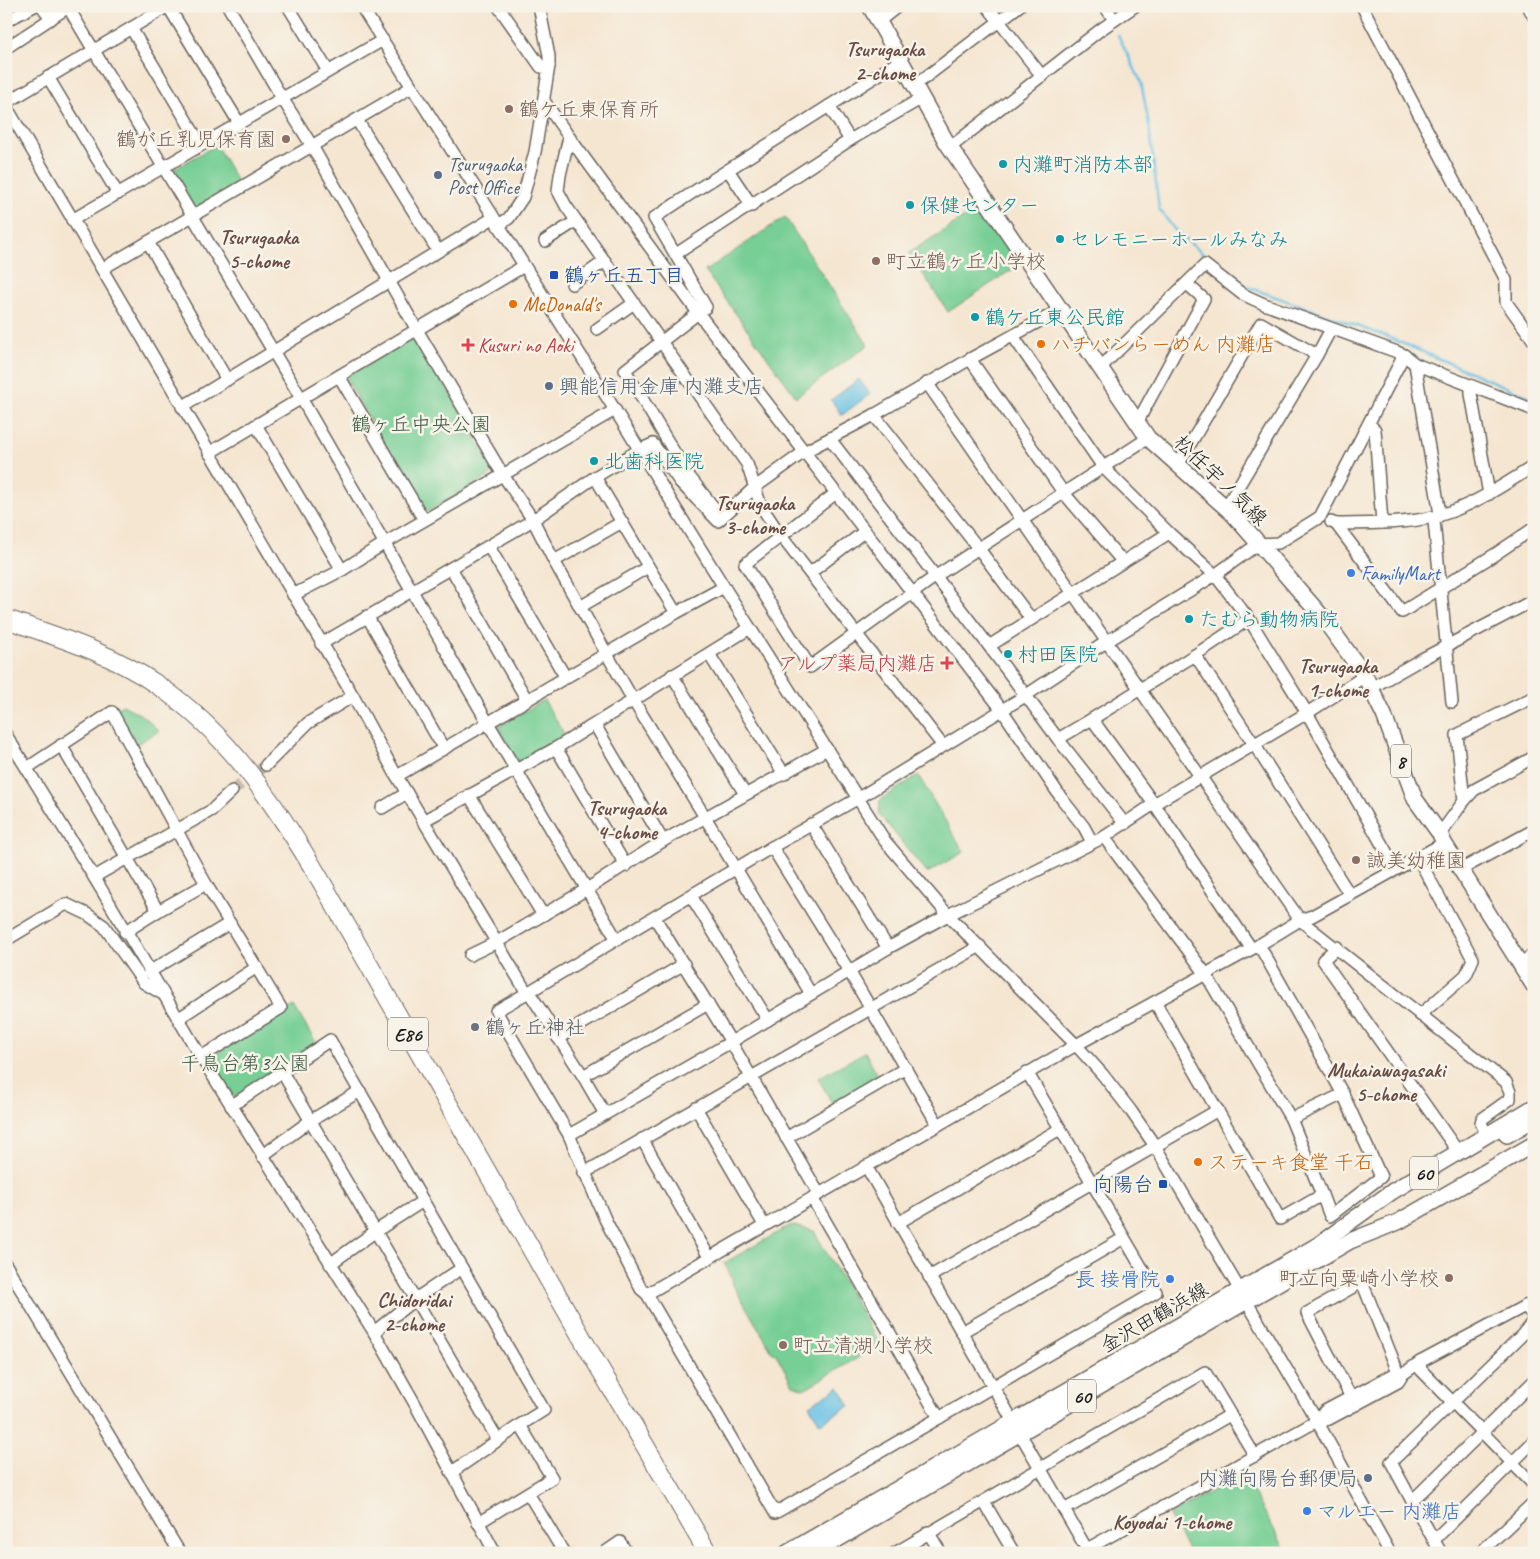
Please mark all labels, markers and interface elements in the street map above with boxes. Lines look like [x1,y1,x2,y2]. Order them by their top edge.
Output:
district label: Tsurugaoka 2-chome [846,36,926,86]
place label: 鶴ケ丘東保育所 [519,97,659,122]
marker: 鶴ケ丘東保育所 [503,103,515,115]
place label: 鶴が丘乳児保育園 [116,127,276,152]
marker: 鶴が丘乳児保育園 [280,133,292,145]
place label: Tsurugaoka Post Office [448,152,524,200]
place label: 内灘町消防本部 [1013,152,1153,177]
marker: 内灘町消防本部 [997,158,1009,170]
marker: Tsurugaoka Post Office [432,169,444,181]
place label: 保健センター [920,193,1039,218]
marker: 保健センター [904,199,916,211]
district label: Tsurugaoka 5-chome [220,224,300,274]
place label: セレモニーホールみなみ [1070,227,1288,252]
marker: セレモニーホールみなみ [1054,233,1066,245]
place label: 町立鶴ヶ丘小学校 [886,249,1046,274]
marker: 町立鶴ヶ丘小学校 [870,255,882,267]
place label: 鶴ヶ丘五丁目 [564,263,684,288]
marker: 鶴ヶ丘五丁目 [548,269,560,281]
place label: McDonald's [523,292,603,317]
marker: McDonald's [507,298,519,310]
place label: 鶴ケ丘東公民館 [985,305,1125,330]
marker: 鶴ケ丘東公民館 [969,311,981,323]
place label: ハチバンらーめん 内灘店 [1051,332,1276,357]
place label: Kusuri no Aoki [478,333,575,358]
marker: ハチバンらーめん 内灘店 [1035,338,1047,350]
marker: Kusuri no Aoki [462,339,474,351]
place label: 興能信用金庫 内灘支店 [559,374,764,399]
marker: 興能信用金庫 内灘支店 [543,380,555,392]
park label: 鶴ヶ丘中央公園 [351,412,491,437]
street label: 松任宇ノ気線 [1169,430,1272,531]
place label: 北歯科医院 [604,449,704,474]
marker: 北歯科医院 [588,455,600,467]
district label: Tsurugaoka 3-chome [716,490,796,540]
place label: FamilyMart [1361,561,1442,586]
marker: FamilyMart [1345,567,1357,579]
place label: たむら動物病院 [1199,607,1339,632]
marker: たむら動物病院 [1183,613,1195,625]
place label: 村田医院 [1018,642,1098,667]
marker: 村田医院 [1002,648,1014,660]
place label: アルプ薬局内灘店 [778,651,937,676]
district label: Tsurugaoka 1-chome [1299,653,1379,703]
marker: アルプ薬局内灘店 [941,657,953,669]
road number: 8 [1391,744,1411,778]
district label: Tsurugaoka 4-chome [588,795,668,845]
place label: 誠美幼稚園 [1366,848,1466,873]
marker: 誠美幼稚園 [1350,854,1362,866]
place label: 鶴ヶ丘神社 [485,1015,585,1040]
road number: E86 [388,1018,428,1050]
marker: 鶴ヶ丘神社 [469,1021,481,1033]
park label: 千鳥台第3公園 [181,1051,310,1076]
district label: Mukaiawagasaki 5-chome [1327,1057,1448,1107]
place label: ステーキ食堂 千石 [1208,1150,1374,1175]
marker: ステーキ食堂 千石 [1192,1156,1204,1168]
road number: 60 [1410,1156,1438,1190]
place label: 向陽台 [1093,1172,1153,1197]
marker: 向陽台 [1157,1178,1169,1190]
place label: 町立向粟崎小学校 [1279,1266,1439,1291]
place label: 長 接骨院 [1075,1267,1160,1292]
marker: 町立向粟崎小学校 [1443,1272,1455,1284]
marker: 長 接骨院 [1164,1273,1176,1285]
street label: 金沢田鶴浜線 [1096,1277,1212,1358]
district label: Chidoridai 2-chome [377,1287,454,1337]
place label: 町立清湖小学校 [793,1333,933,1358]
marker: 町立清湖小学校 [777,1339,789,1351]
road number: 60 [1068,1380,1096,1412]
place label: 内灘向陽台郵便局 [1198,1466,1358,1491]
marker: 内灘向陽台郵便局 [1362,1472,1374,1484]
place label: マルエー 内灘店 [1317,1499,1461,1524]
marker: マルエー 内灘店 [1301,1505,1313,1517]
district label: Koyodai 1-chome [1113,1509,1233,1535]

